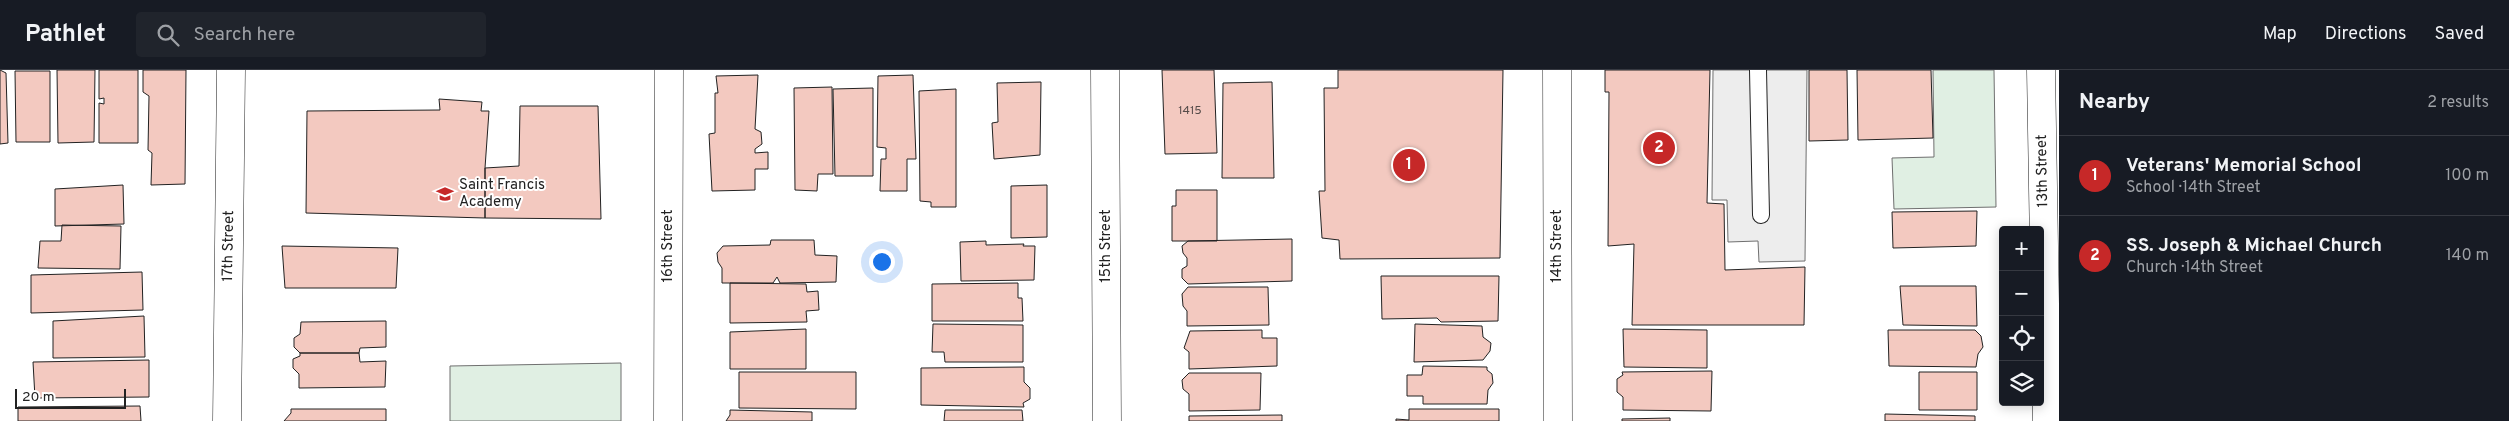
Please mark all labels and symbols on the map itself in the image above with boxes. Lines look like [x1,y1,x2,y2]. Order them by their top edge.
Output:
house number: 1415 [1178,103,1202,119]
pin: 2 [1643,129,1675,167]
street label: 13th Street [2033,134,2053,208]
pin: 1 [1393,146,1425,184]
place label: Saint Francis Academy [459,176,545,212]
school or university icon: Saint Francis Academy [435,184,455,204]
street label: 16th Street [659,209,678,283]
street label: 15th Street [1097,209,1116,283]
street label: 14th Street [1548,209,1567,283]
street label: 17th Street [219,210,239,282]
your location [869,249,895,275]
scale bar [15,386,126,409]

